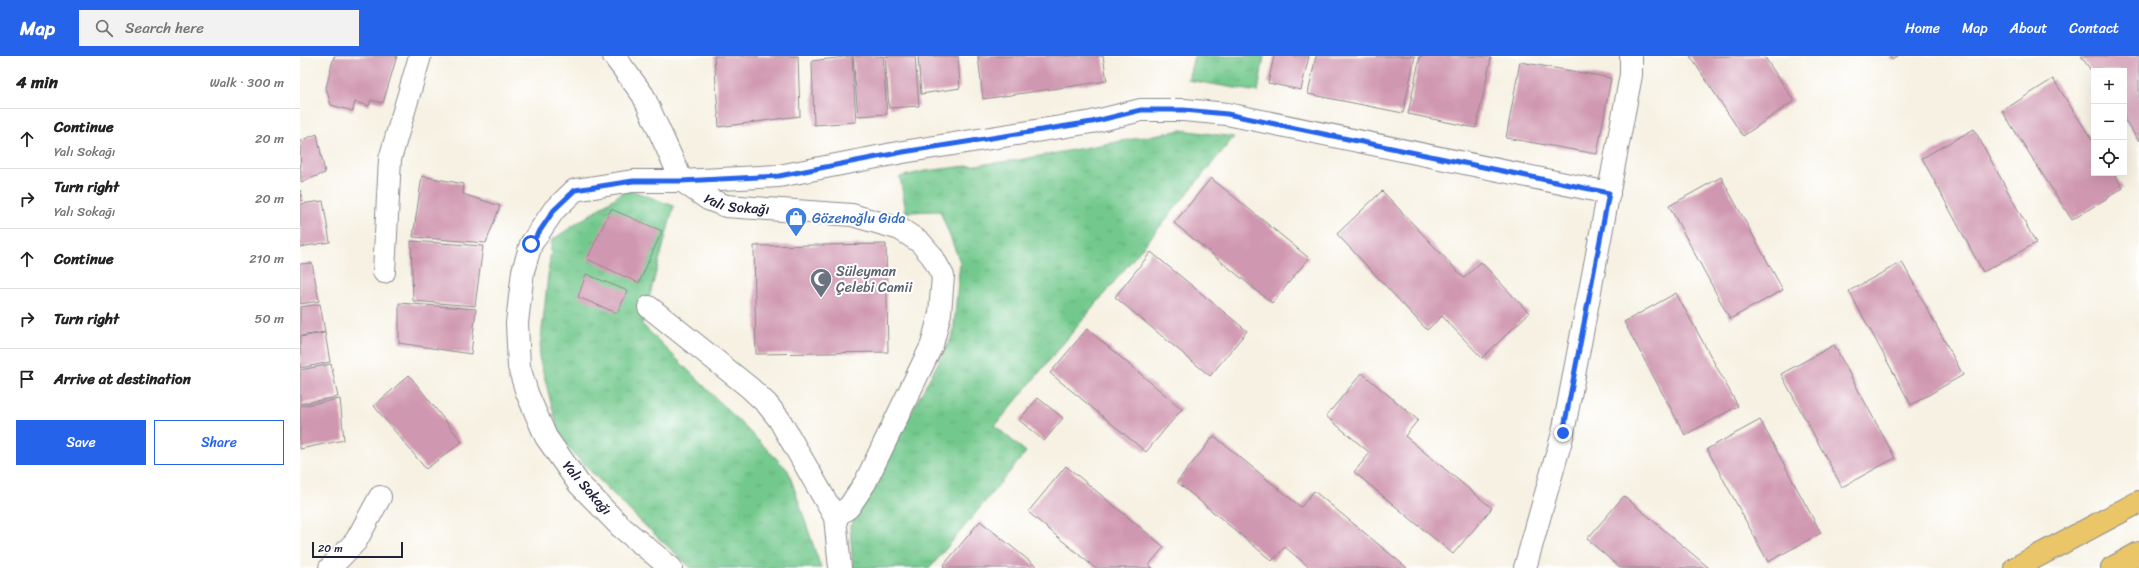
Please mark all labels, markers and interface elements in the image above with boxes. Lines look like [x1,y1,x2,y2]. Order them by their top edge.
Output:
search box [79,10,359,46]
text: Map [20,12,55,45]
text: Search here [125,15,204,41]
text: Home [1905,16,1940,41]
text: Map [1962,16,1988,41]
text: About [2010,16,2047,41]
text: Contact [2069,16,2119,41]
icon: search [93,17,115,39]
text: 4 min [16,67,58,97]
map controls [2091,68,2127,176]
button: + [2091,68,2127,104]
text: Walk · 300 m [210,71,284,94]
button: − [2091,104,2127,140]
text: Continue [54,114,114,140]
text: 20 m [255,127,284,150]
icon: ahead [16,128,38,150]
text: Yalı Sokağı [54,140,115,163]
button: locate [2091,140,2127,176]
text: Turn right [54,174,119,200]
text: 20 m [255,187,284,210]
street label: Yalı Sokağı [698,187,770,222]
icon: right [16,188,38,210]
text: Yalı Sokağı [54,200,115,223]
shop icon: Gözenoğlu Gıda [783,205,809,238]
place label: Gözenoğlu Gıda [812,206,906,231]
route start [522,235,540,253]
text: Continue [54,246,114,272]
text: 210 m [249,247,284,270]
icon: ahead [16,248,38,270]
place label: Süleyman Çelebi Camii [836,259,913,300]
mosque icon: Süleyman Çelebi Camii [808,266,834,299]
text: Turn right [54,306,119,332]
text: 50 m [254,307,284,330]
icon: right [16,308,38,330]
text: Arrive at destination [54,366,191,392]
icon: arrive [16,368,38,390]
button: Save [16,420,146,465]
button: Share [154,420,284,465]
route end [1554,424,1572,442]
street label: Yalı Sokağı [556,455,618,521]
text: 20 m [318,539,343,558]
scale bar [312,540,403,559]

